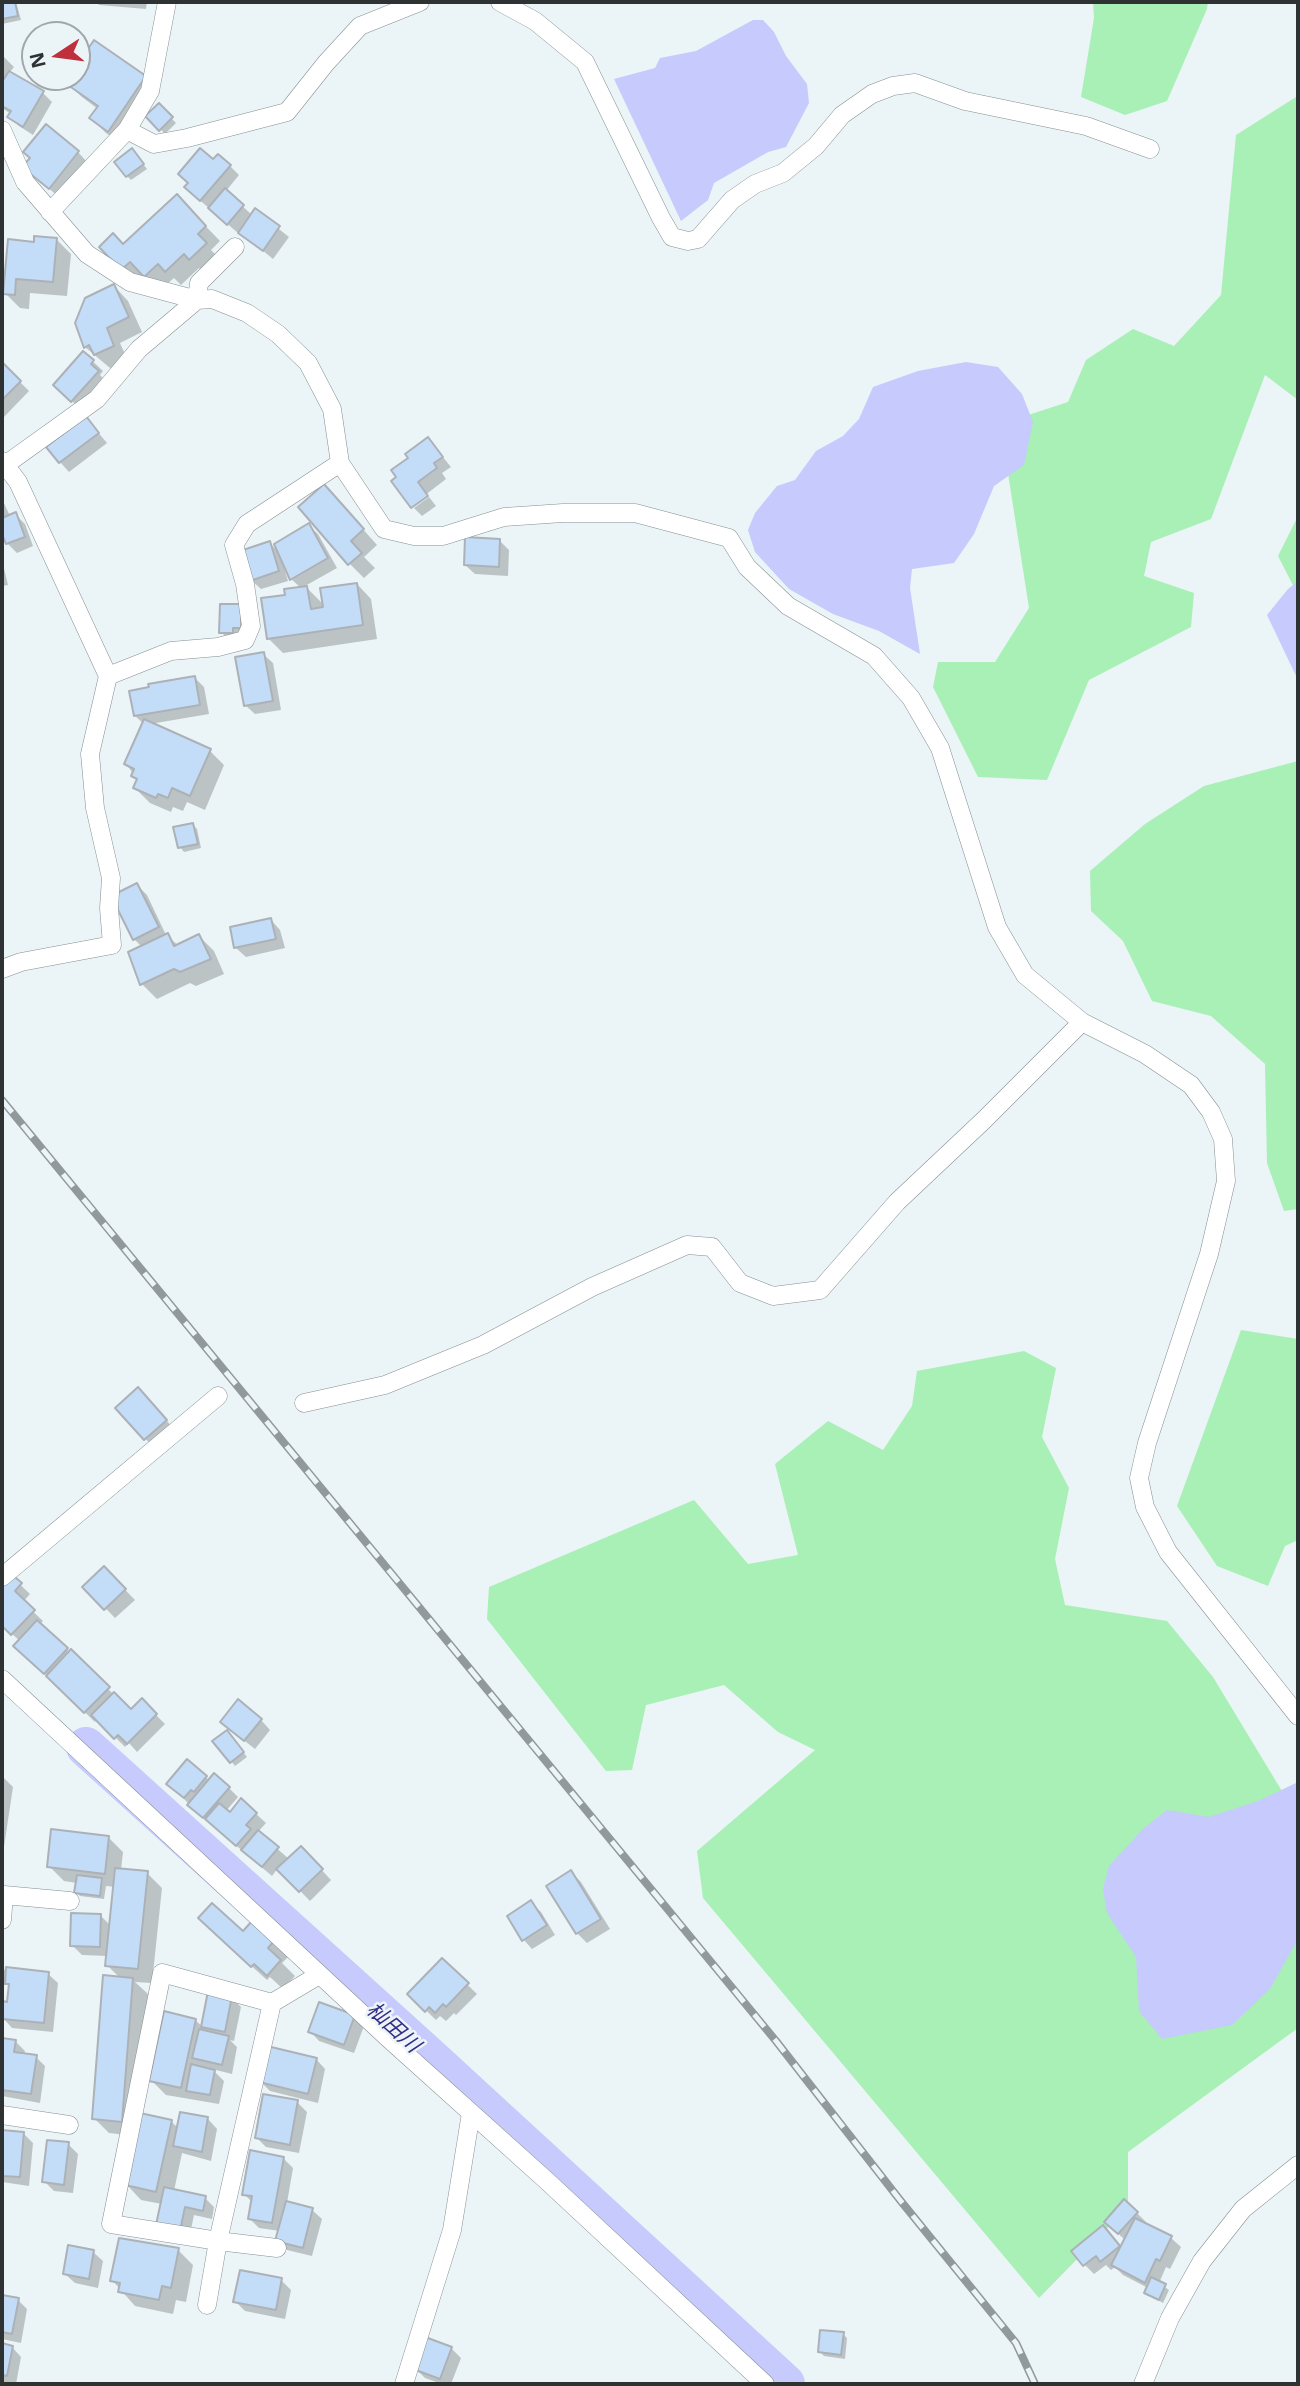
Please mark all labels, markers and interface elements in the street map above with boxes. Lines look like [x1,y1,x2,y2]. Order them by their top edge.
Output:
north arrow [21,21,91,91]
text: N [23,50,52,71]
water label: 杣田川 [361,1998,425,2058]

